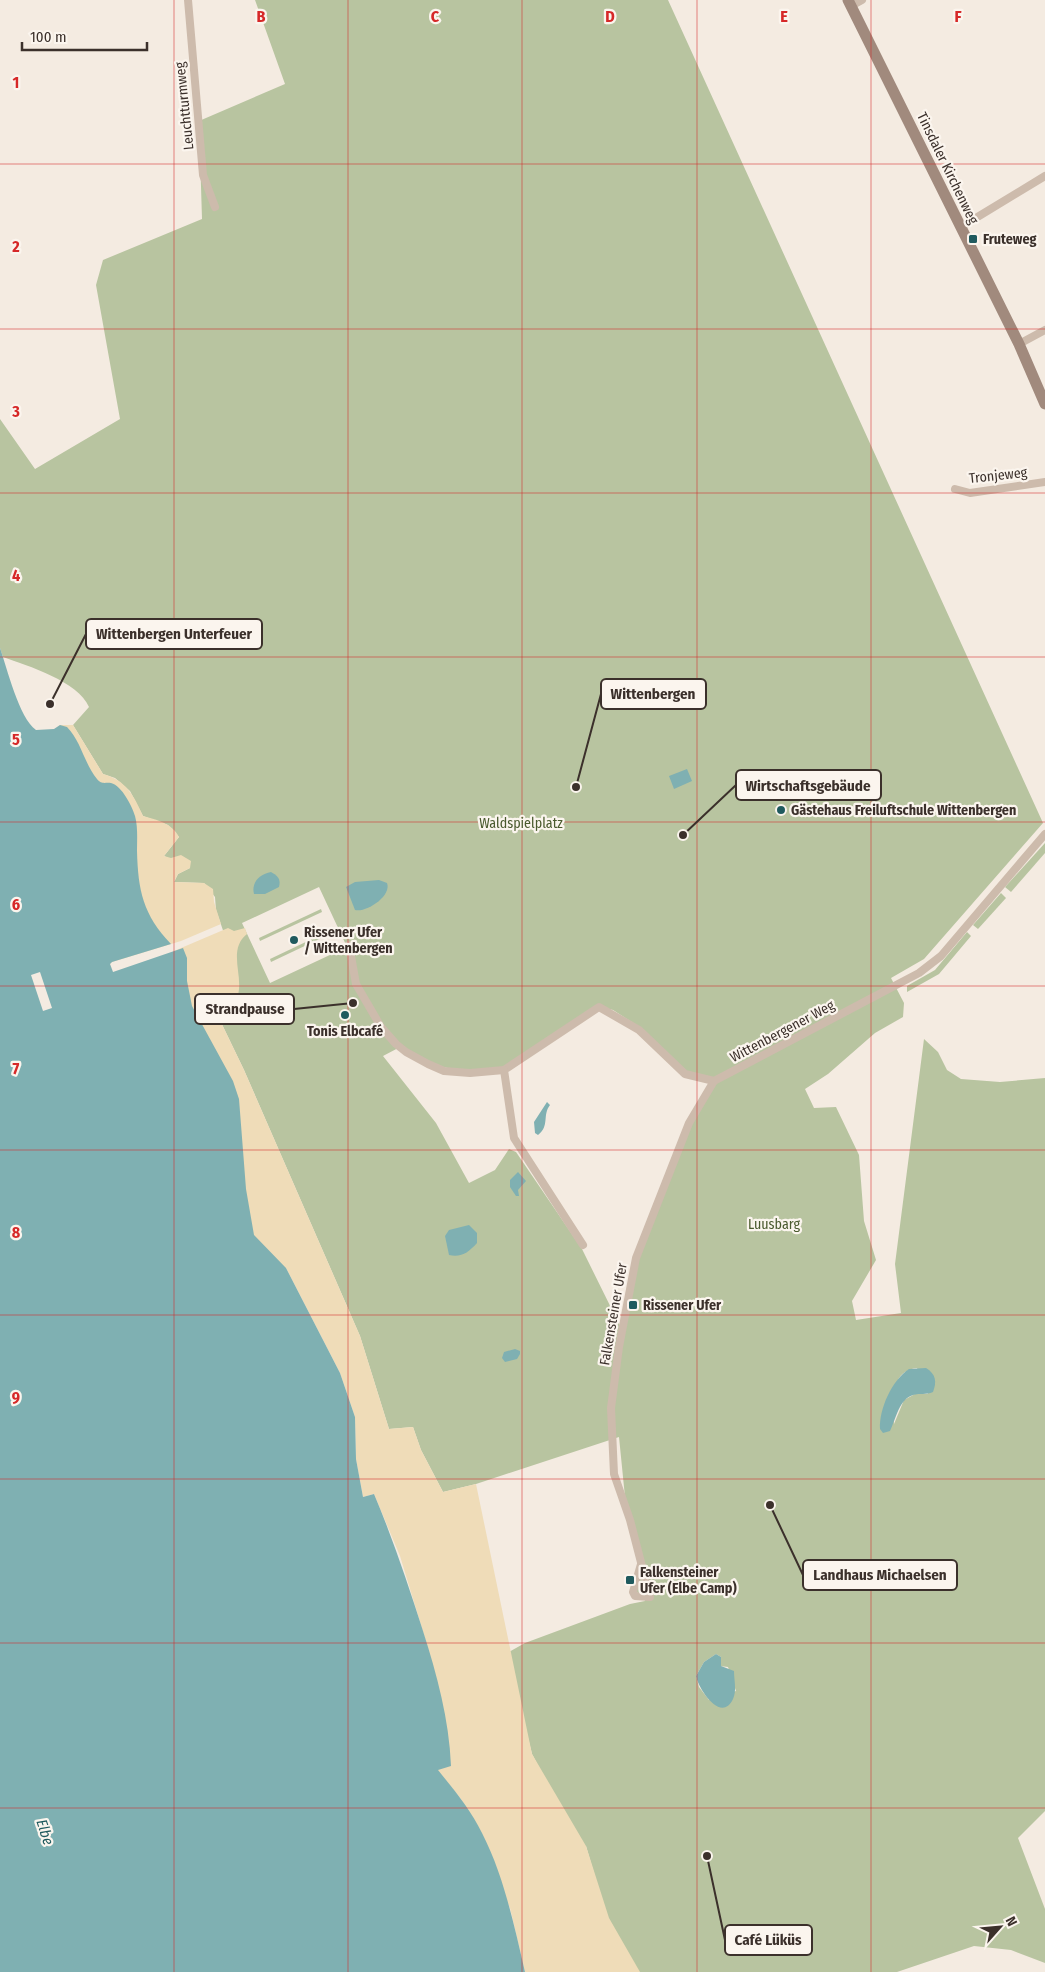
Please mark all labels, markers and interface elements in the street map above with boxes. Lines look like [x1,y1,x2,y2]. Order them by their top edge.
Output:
text: B [257,7,266,26]
text: C [431,7,440,26]
text: D [605,7,615,26]
text: E [780,7,788,26]
text: F [954,7,962,26]
scale bar [22,20,148,52]
text: 100 m [30,28,67,46]
street label: Leuchtturmweg [171,61,198,151]
text: 1 [13,73,19,92]
street label: Tinsdaler Kirchenweg [913,110,982,227]
place label: Fruteweg [983,231,1037,248]
marker: Fruteweg [967,233,979,245]
text: 2 [11,237,20,256]
text: 3 [11,402,20,421]
street label: Tronjeweg [968,464,1028,487]
text: 4 [12,566,20,585]
callout: Wittenbergen Unterfeuer [86,619,262,649]
text: Wittenbergen Unterfeuer [96,625,253,643]
callout: Wittenbergen [601,679,706,709]
text: Wittenbergen [611,685,696,703]
text: 5 [12,730,20,749]
callout: Wirtschaftsgebäude [736,770,881,800]
text: Wirtschaftsgebäude [745,777,871,795]
place label: Gästehaus Freiluftschule Wittenbergen [791,802,1016,819]
marker: Gästehaus Freiluftschule Wittenbergen [775,804,787,816]
park label: Waldspielplatz [479,815,563,832]
text: 6 [12,895,20,914]
place label: Rissener Ufer / Wittenbergen [304,924,393,957]
marker: Rissener Ufer / Wittenbergen [288,934,300,946]
callout: Strandpause [195,994,294,1024]
street label: Wittenbergener Weg [727,997,838,1066]
text: Strandpause [205,1000,285,1018]
marker: Tonis Elbcafé [339,1009,351,1021]
place label: Tonis Elbcafé [307,1023,383,1040]
text: 7 [13,1059,20,1078]
park label: Luusbarg [748,1216,800,1233]
text: 8 [12,1223,21,1242]
street label: Falkensteiner Ufer [596,1261,631,1367]
place label: Rissener Ufer [643,1297,722,1314]
marker: Rissener Ufer [627,1299,639,1311]
text: 9 [12,1388,20,1407]
callout: Landhaus Michaelsen [803,1560,957,1590]
place label: Falkensteiner Ufer (Elbe Camp) [640,1564,737,1597]
text: Landhaus Michaelsen [813,1566,947,1584]
marker: Falkensteiner Ufer (Elbe Camp) [624,1574,636,1586]
water label: Elbe [32,1817,58,1847]
north arrow [975,1902,1025,1952]
text: N [1002,1914,1021,1929]
callout: Café Lüküs [725,1925,812,1955]
text: Café Lüküs [734,1931,802,1949]

